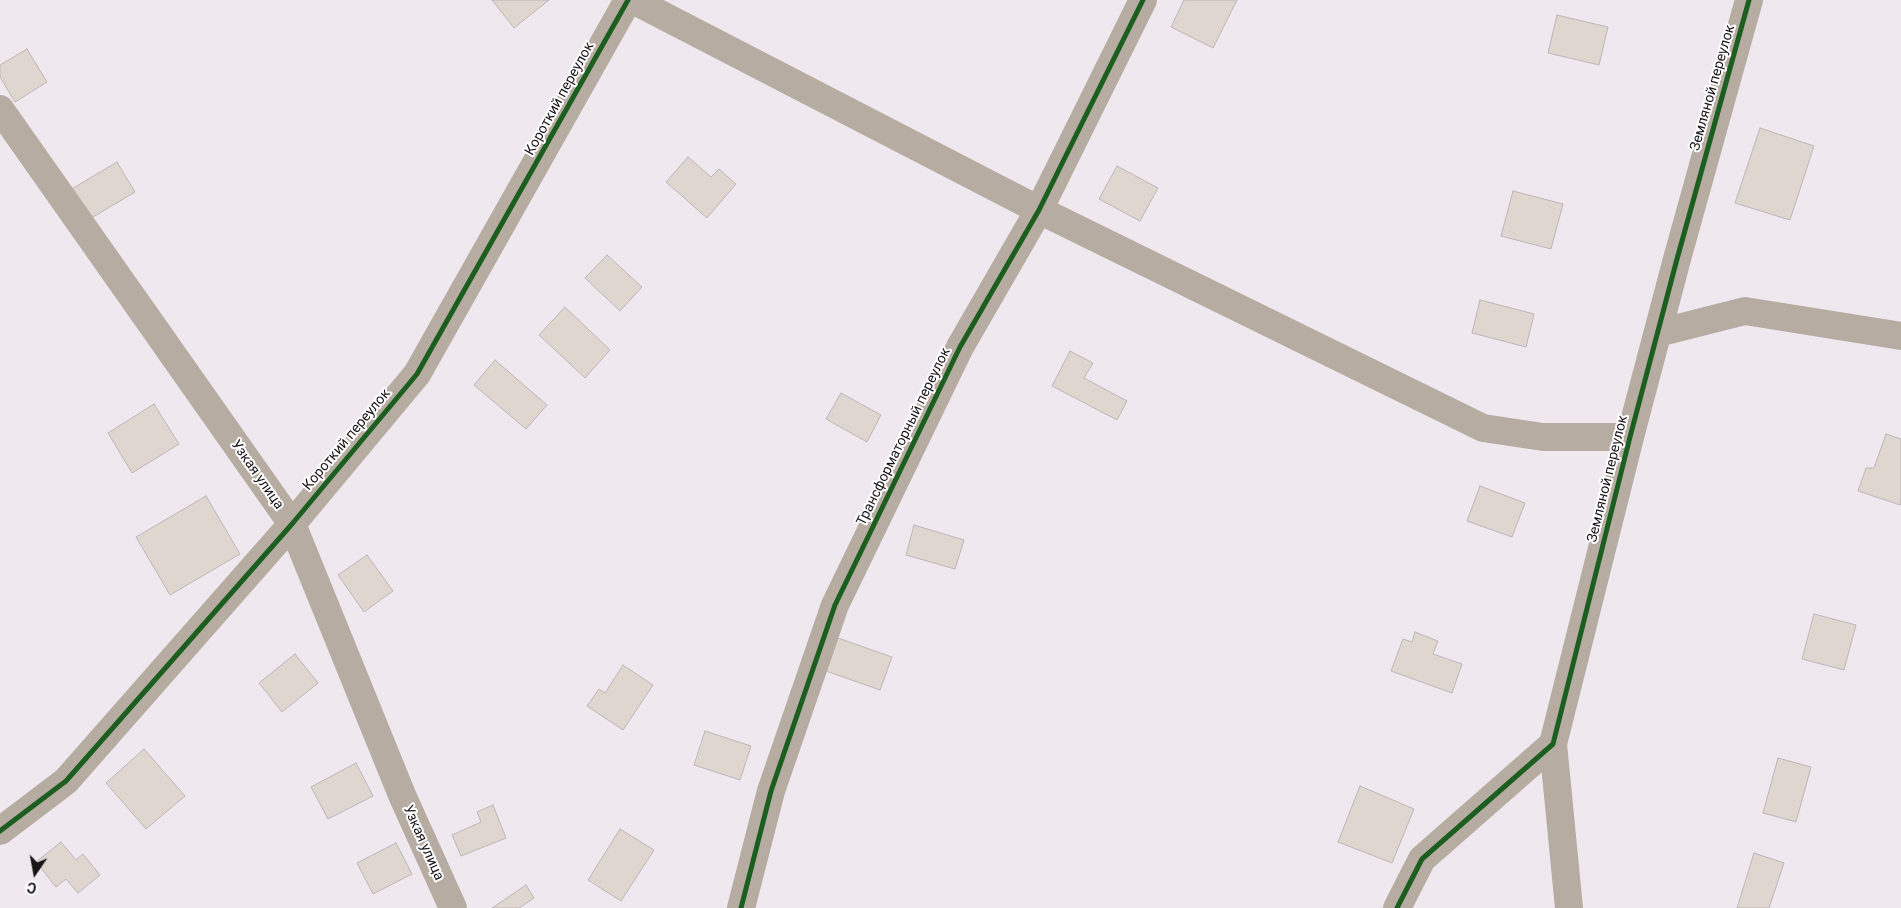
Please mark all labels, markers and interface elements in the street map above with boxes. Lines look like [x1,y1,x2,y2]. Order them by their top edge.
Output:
street label: Земляной переулок [1687,23,1739,153]
street label: Короткий переулок [522,39,598,159]
street label: Трансформаторный переулок [854,345,954,529]
street label: Короткий переулок [300,386,394,494]
street label: Земляной переулок [1584,414,1632,544]
street label: Узкая улица [227,437,287,513]
street label: Узкая улица [399,803,447,883]
north arrow [10,848,60,898]
text: С [26,879,38,896]

